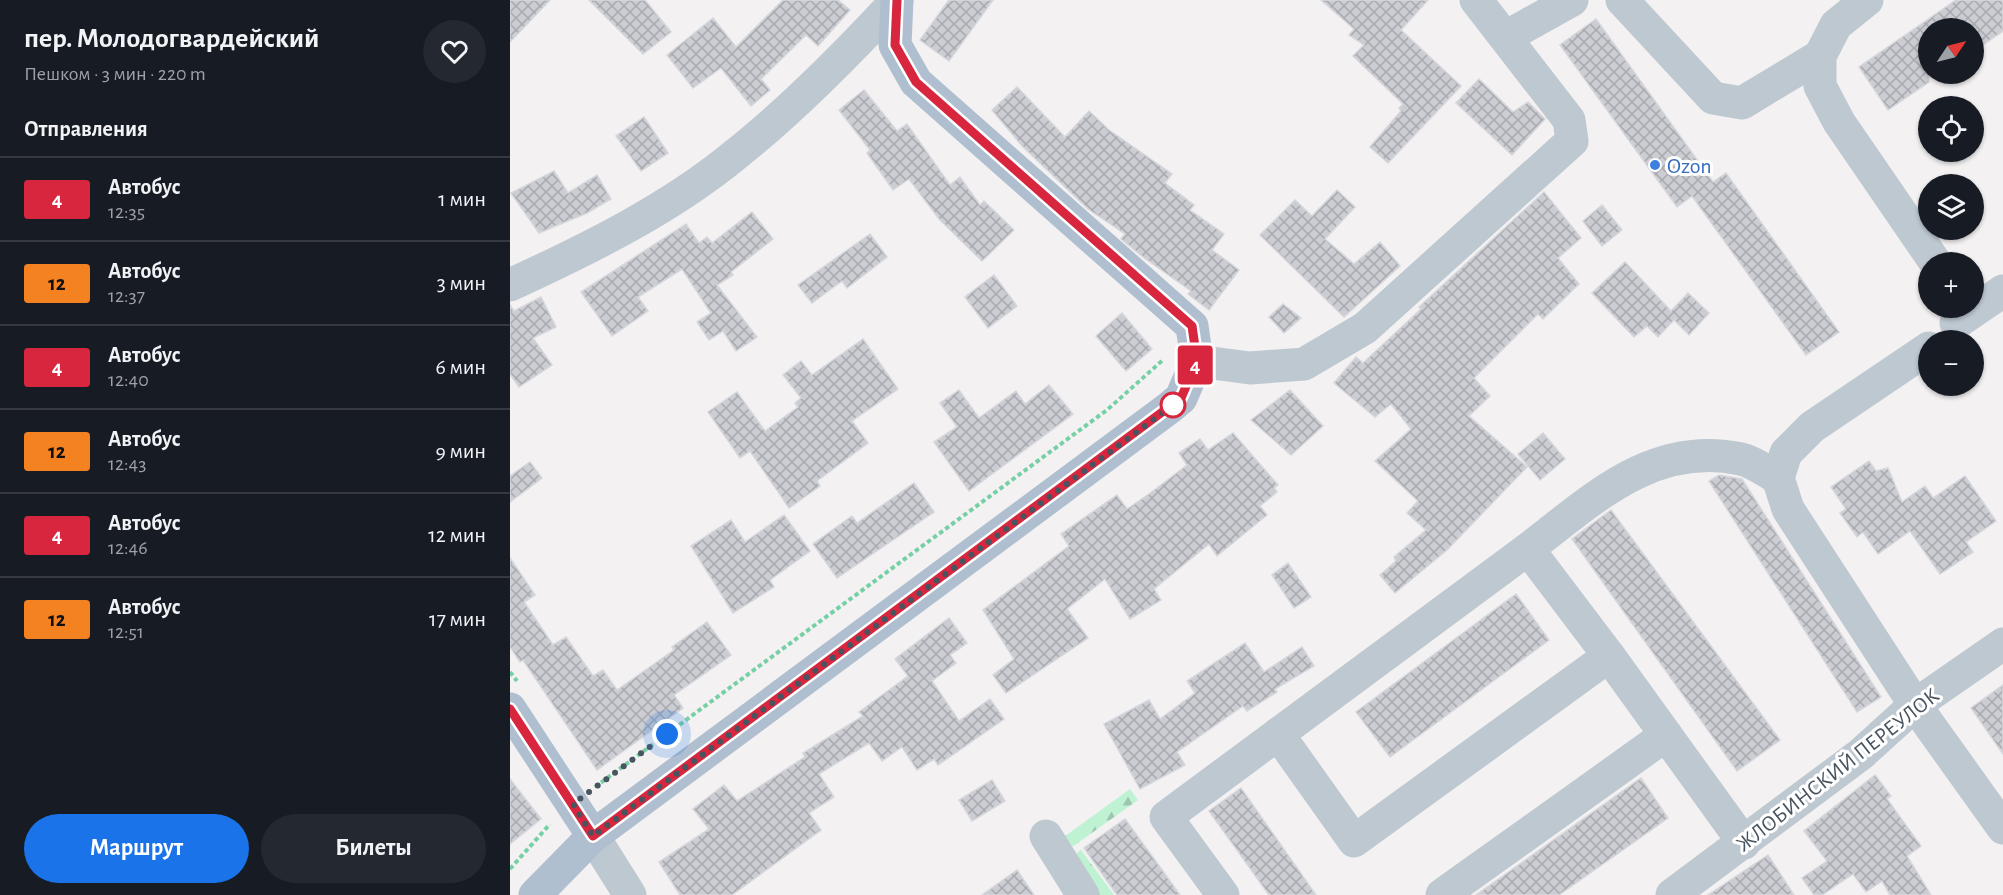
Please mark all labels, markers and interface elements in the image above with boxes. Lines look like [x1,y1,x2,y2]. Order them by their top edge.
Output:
north arrow [1918,18,1984,84]
map controls [1918,18,1984,396]
button: heart [423,20,486,83]
text: пер. Молодогвардейский [24,25,319,53]
text: Пешком · 3 мин · 220 m [24,64,206,84]
button: locate [1918,96,1984,162]
text: Отправления [24,118,148,140]
place label: Ozon [1667,155,1712,177]
marker: Ozon [1648,158,1662,172]
button: layers [1918,174,1984,240]
text: Автобус [108,176,181,198]
text: 1 мин [438,188,486,210]
text: 4 [52,189,62,210]
text: 12:35 [108,202,145,222]
button: + [1918,252,1984,318]
text: Автобус [108,260,181,282]
text: 3 мин [437,272,486,294]
text: 12 [48,273,66,294]
text: 12:37 [108,286,145,306]
button: − [1918,330,1984,396]
text: Автобус [108,344,181,366]
line badge: 4 [1176,346,1214,385]
text: 4 [1190,355,1200,376]
text: 6 мин [435,356,486,378]
text: 4 [52,357,62,378]
text: 12:40 [108,370,149,390]
unlabelled marker [1160,392,1186,418]
text: Автобус [108,428,181,450]
text: 9 мин [435,440,486,462]
text: 12 [48,441,66,462]
text: 12:43 [108,454,146,474]
text: Автобус [108,512,181,534]
text: 12 мин [428,524,486,546]
text: 4 [52,525,62,546]
text: 12:46 [108,538,148,558]
text: Автобус [108,596,181,618]
text: 17 мин [429,608,486,630]
text: 12 [48,609,66,630]
text: 12:51 [108,622,144,642]
street label: ЖЛОБИНСКИЙ ПЕРЕУЛОК [1732,684,1943,856]
your location [652,719,682,749]
button: Маршрут [24,814,249,883]
button: Билеты [261,814,486,883]

